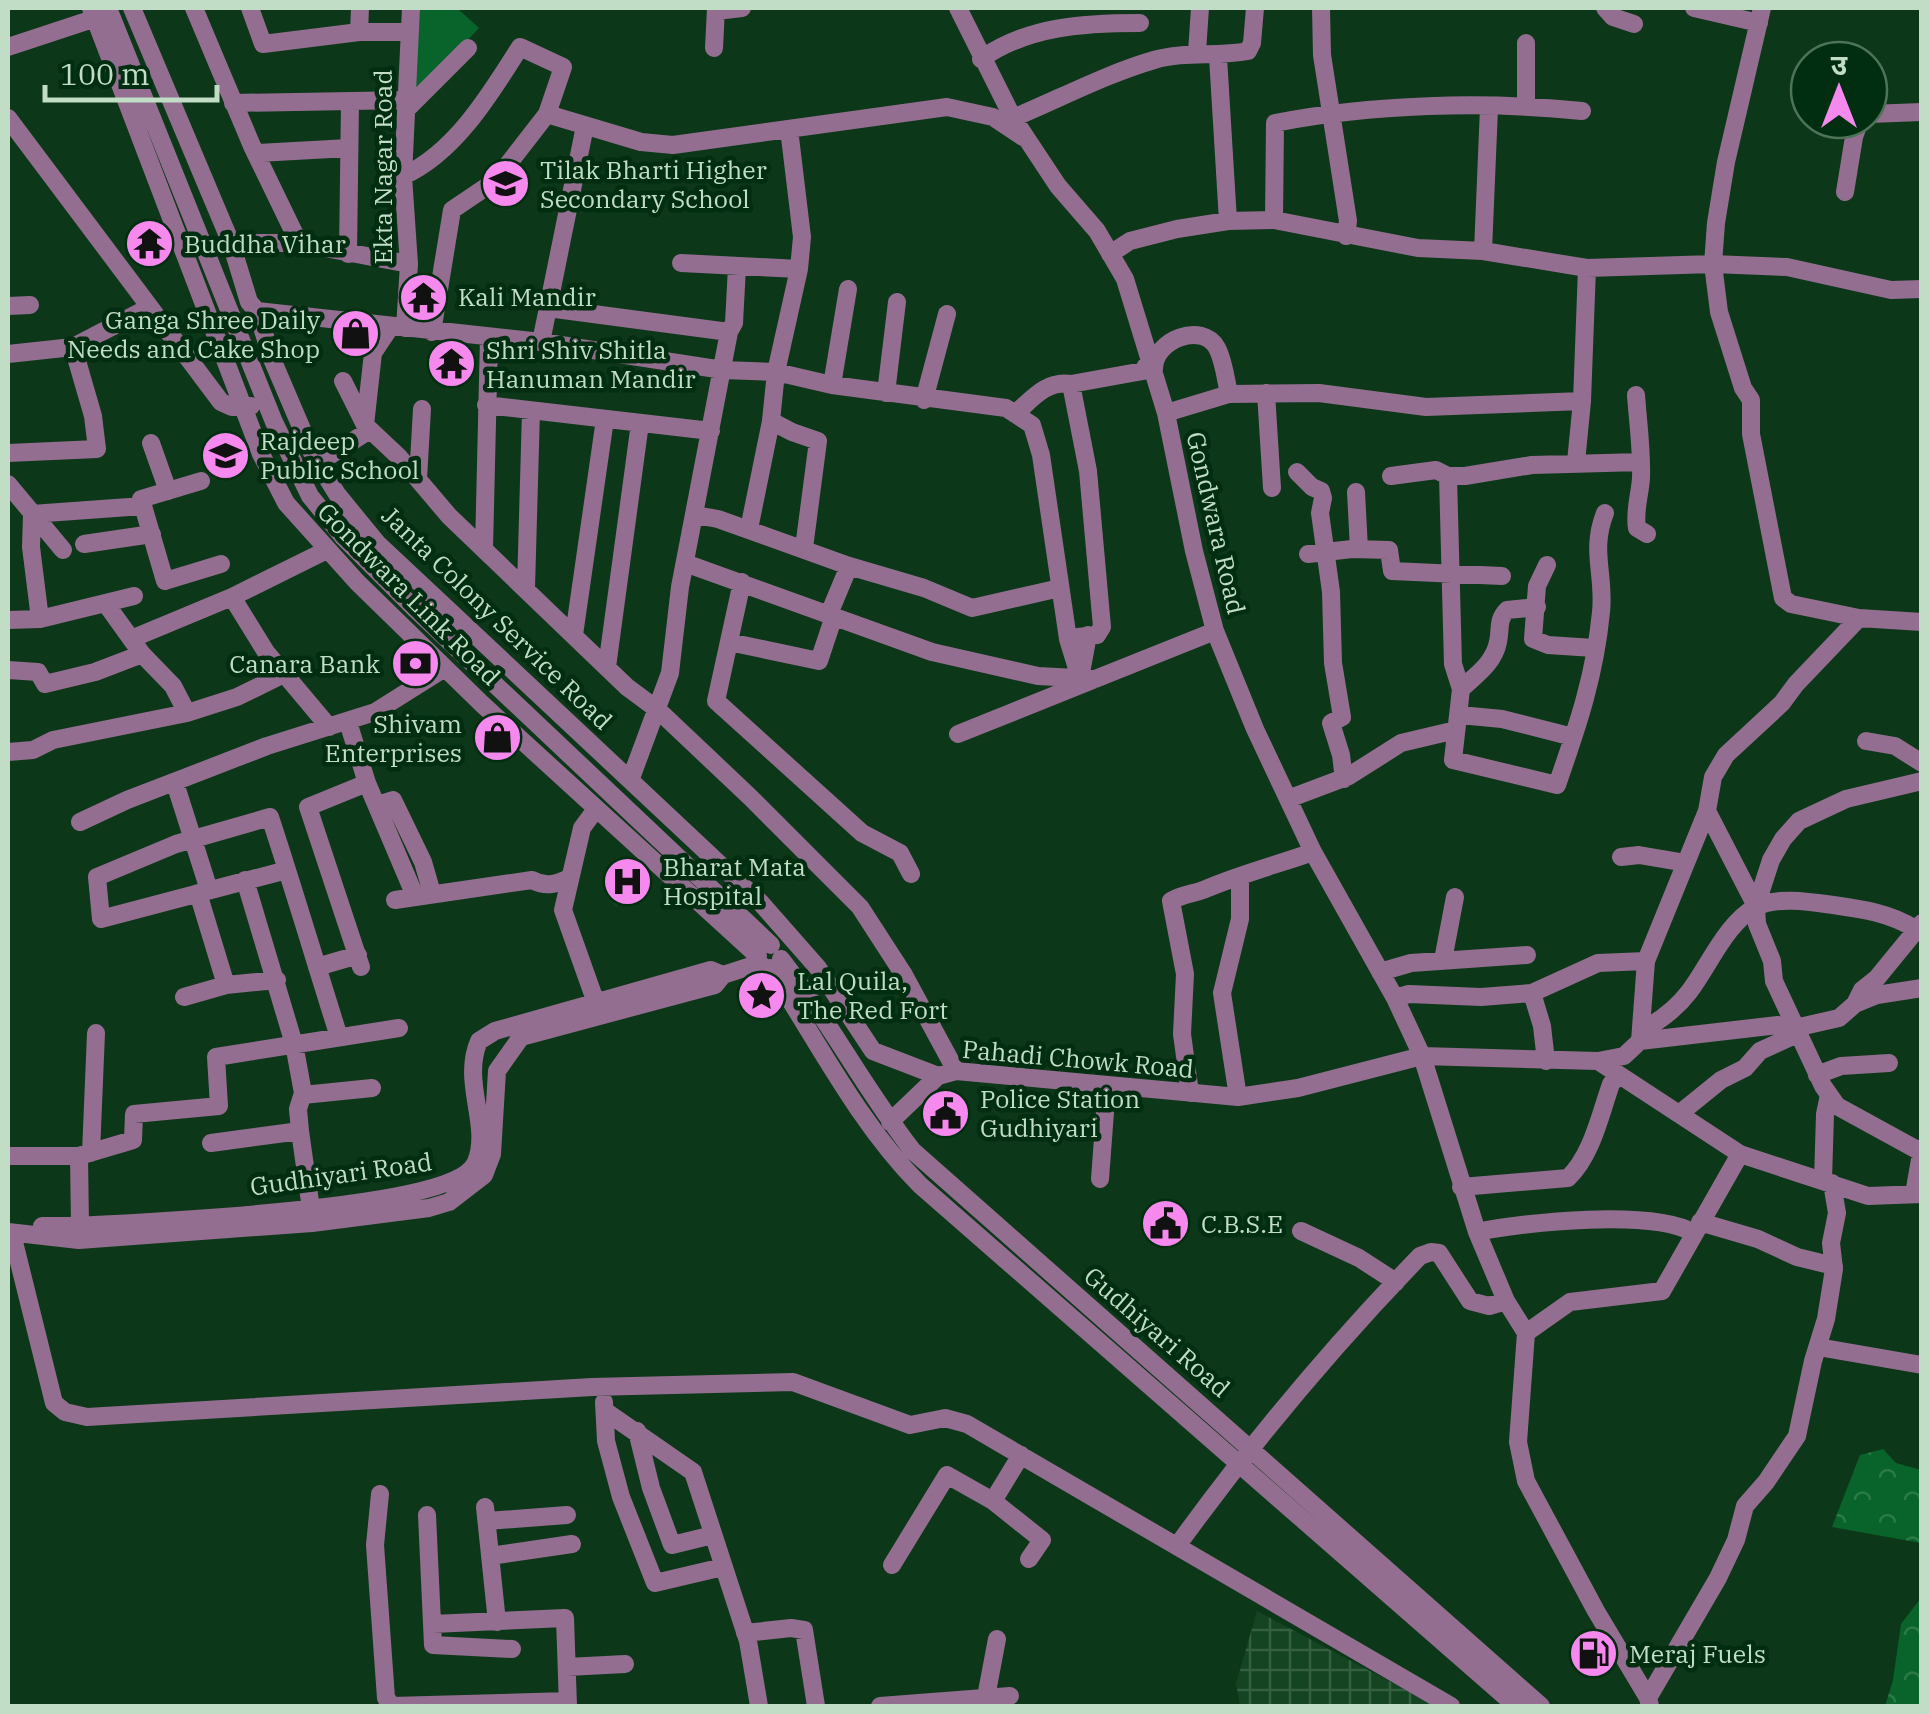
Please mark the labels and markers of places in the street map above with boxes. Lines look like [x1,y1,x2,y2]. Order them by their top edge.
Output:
place label: Tilak Bharti Higher Secondary School [540,153,767,215]
school or university icon: Tilak Bharti Higher Secondary School [479,158,531,210]
temple icon: Buddha Vihar [123,218,175,270]
place label: Buddha Vihar [184,227,346,260]
temple icon: Kali Mandir [397,271,449,323]
place label: Kali Mandir [458,280,596,313]
place label: Ganga Shree Daily Needs and Cake Shop [67,303,321,365]
shop icon: Ganga Shree Daily Needs and Cake Shop [329,308,381,360]
place label: Shri Shiv Shitla Hanuman Mandir [486,333,696,395]
temple icon: Shri Shiv Shitla Hanuman Mandir [425,338,477,390]
place label: Rajdeep Public School [260,424,419,486]
school or university icon: Rajdeep Public School [199,429,251,481]
bank icon: Canara Bank [389,638,441,690]
place label: Canara Bank [229,647,380,680]
place label: Shivam Enterprises [325,707,462,769]
shop icon: Shivam Enterprises [471,712,523,764]
place label: Bharat Mata Hospital [663,850,806,912]
hospital icon: Bharat Mata Hospital [602,855,654,907]
place label: Lal Quila, The Red Fort [797,964,948,1026]
place icon: Lal Quila, The Red Fort [736,969,788,1021]
place label: Police Station Gudhiyari [980,1082,1140,1144]
public building icon: Police Station Gudhiyari [919,1087,971,1139]
public building icon: C.B.S.E [1140,1198,1192,1250]
place label: C.B.S.E [1201,1207,1283,1240]
fuel station icon: Meraj Fuels [1568,1628,1620,1680]
place label: Meraj Fuels [1629,1637,1766,1670]

